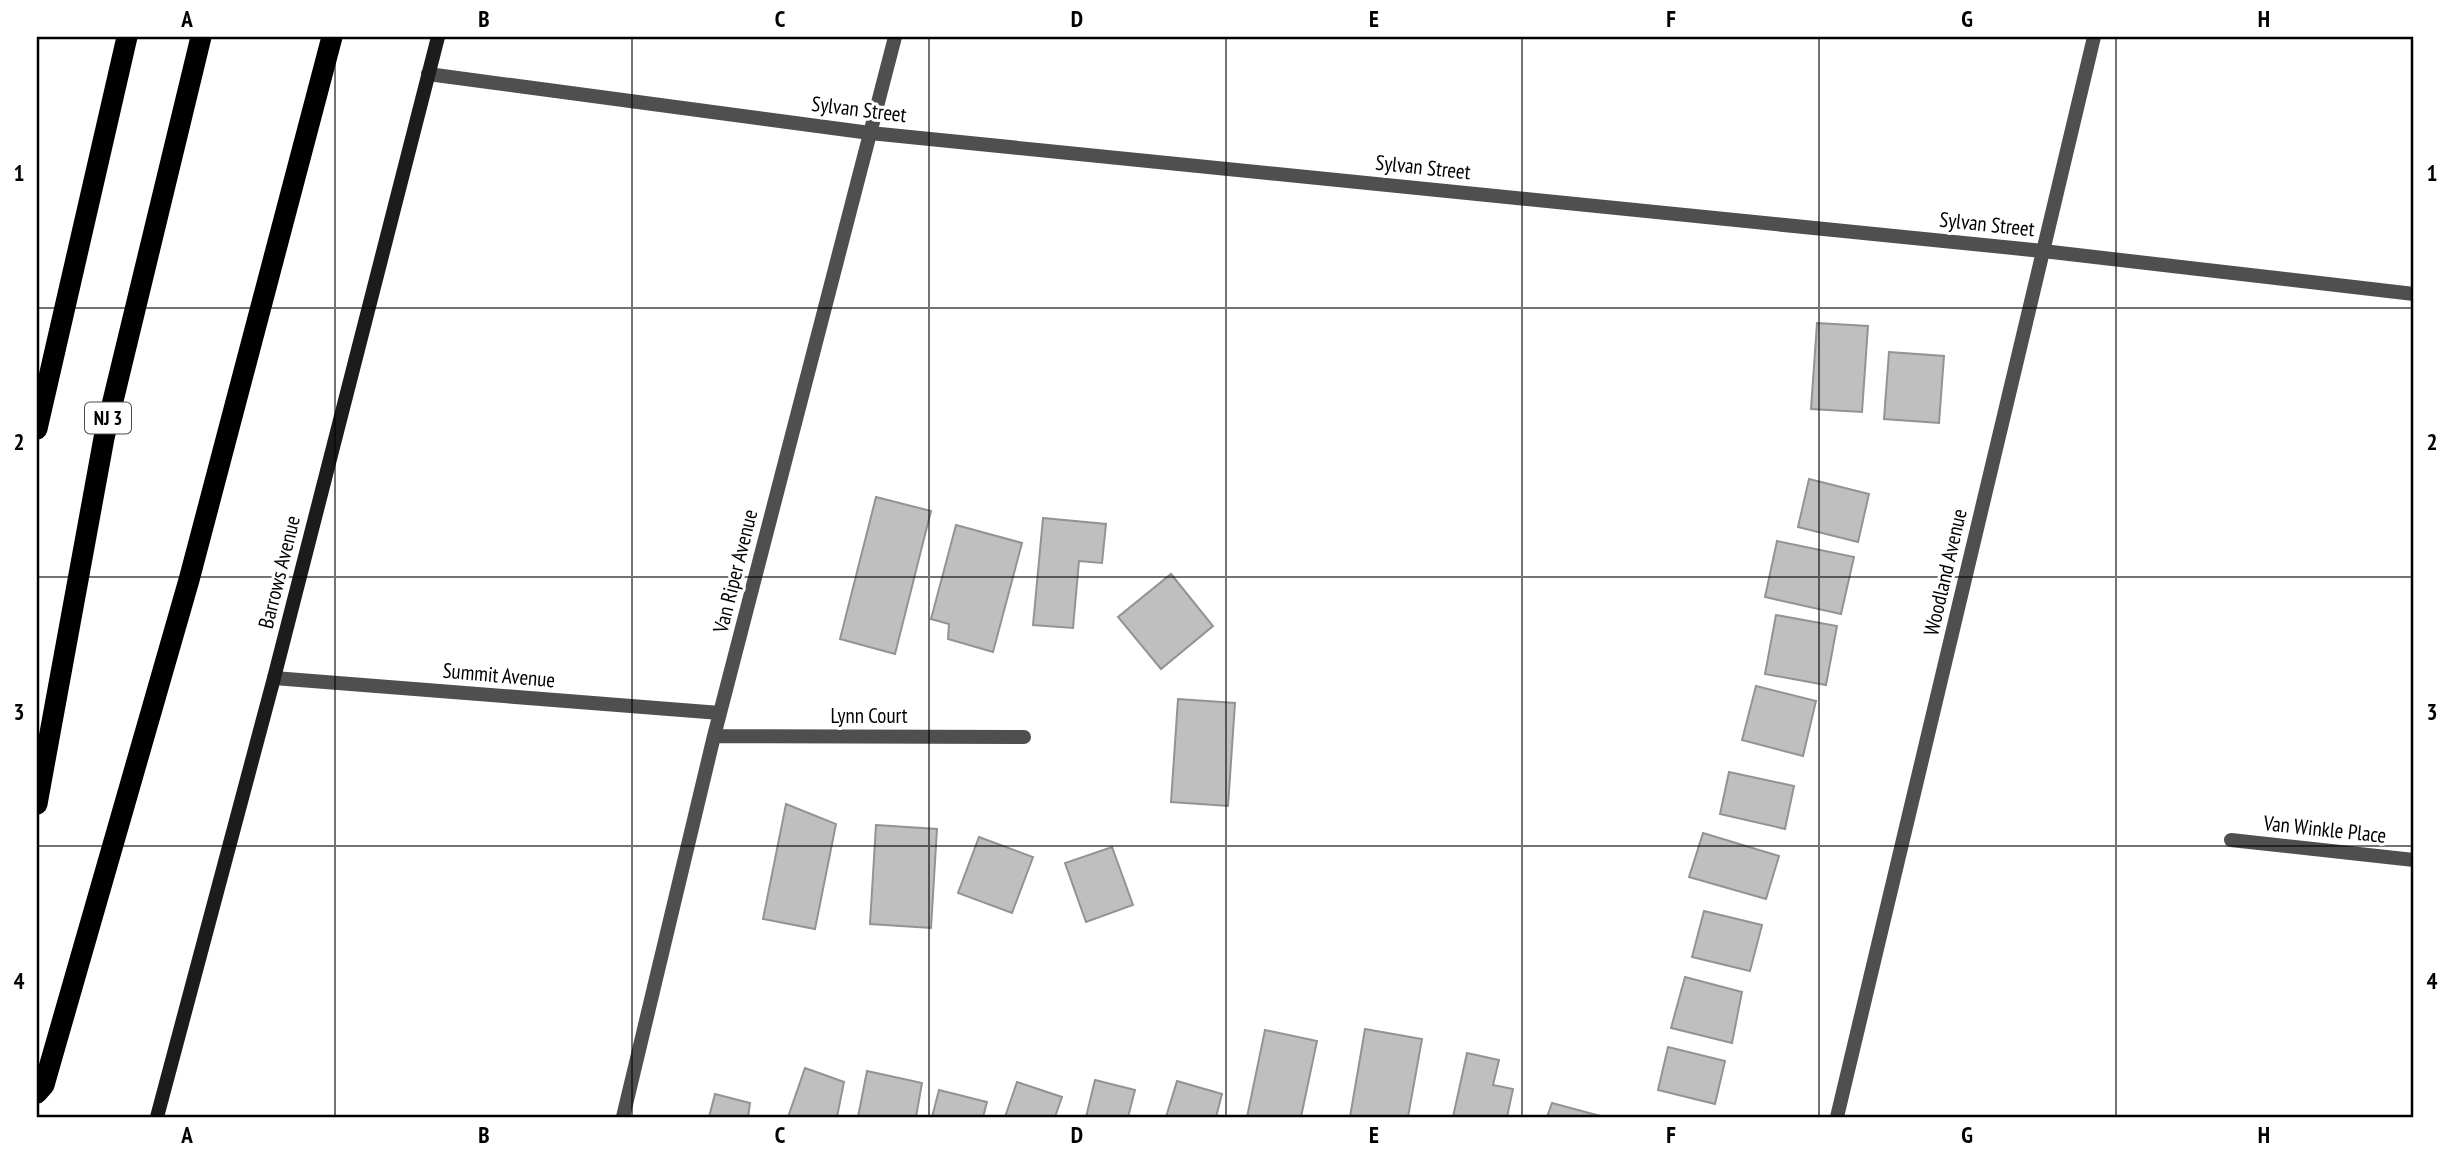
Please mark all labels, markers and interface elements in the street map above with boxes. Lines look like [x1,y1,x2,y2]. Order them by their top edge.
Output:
text: A [180,4,193,33]
text: B [478,4,490,33]
text: C [775,4,786,33]
text: D [1071,4,1083,33]
text: E [1369,4,1379,33]
text: F [1666,4,1676,33]
text: G [1961,4,1973,33]
text: H [2258,4,2270,33]
street label: Sylvan Street [810,90,908,128]
street label: Sylvan Street [1374,149,1472,185]
text: 1 [14,158,25,187]
text: 1 [2427,158,2438,187]
street label: Sylvan Street [1938,206,2036,242]
road number: NJ 3 [85,402,131,434]
text: 2 [14,427,25,456]
text: 2 [2427,427,2438,456]
street label: Woodland Avenue [1917,506,1973,638]
street label: Van Riper Avenue [706,507,763,636]
street label: Barrows Avenue [252,513,306,631]
street label: Summit Avenue [442,657,556,693]
text: 3 [14,697,25,726]
text: 3 [2427,697,2438,726]
street label: Lynn Court [830,702,908,729]
street label: Van Winkle Place [2261,809,2388,849]
text: 4 [14,966,25,995]
text: 4 [2427,966,2438,995]
text: A [180,1120,193,1149]
text: B [478,1120,490,1149]
text: C [775,1120,786,1149]
text: D [1071,1120,1083,1149]
text: E [1369,1120,1379,1149]
text: F [1666,1120,1676,1149]
text: G [1961,1120,1973,1149]
text: H [2258,1120,2270,1149]

